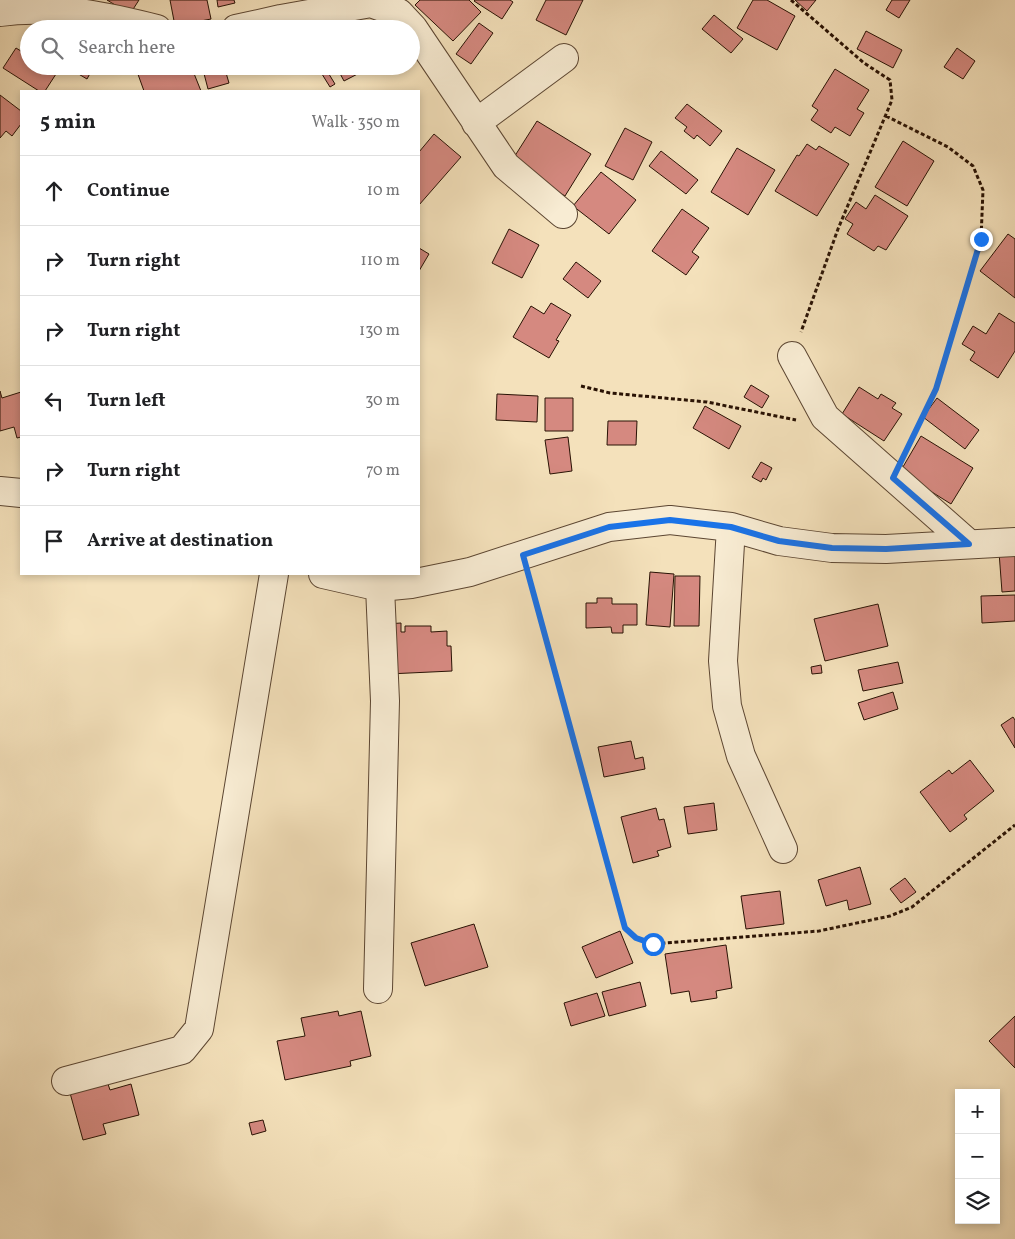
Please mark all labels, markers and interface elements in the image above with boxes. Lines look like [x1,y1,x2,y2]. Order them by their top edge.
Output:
search box [20,20,420,75]
icon: search [38,34,66,62]
text: Search here [78,35,175,61]
text: 5 min [40,108,96,137]
text: Walk · 350 m [312,112,400,134]
icon: ahead [40,177,68,205]
text: Continue [87,178,170,204]
text: 10 m [367,180,400,202]
route end [970,228,993,251]
icon: right [40,247,68,275]
text: Turn right [87,248,180,274]
text: 110 m [361,250,400,272]
icon: right [40,317,68,345]
text: Turn right [87,318,180,344]
text: 130 m [359,320,400,342]
icon: left [40,387,68,415]
text: Turn left [87,388,166,414]
text: 30 m [365,390,400,412]
icon: right [40,457,68,485]
text: Turn right [87,458,180,484]
text: 70 m [366,460,400,482]
icon: arrive [40,527,68,555]
text: Arrive at destination [87,528,273,554]
route start [642,933,665,956]
map controls [955,1089,1000,1224]
button: + [955,1089,1000,1134]
button: − [955,1134,1000,1179]
button: layers [955,1179,1000,1224]

